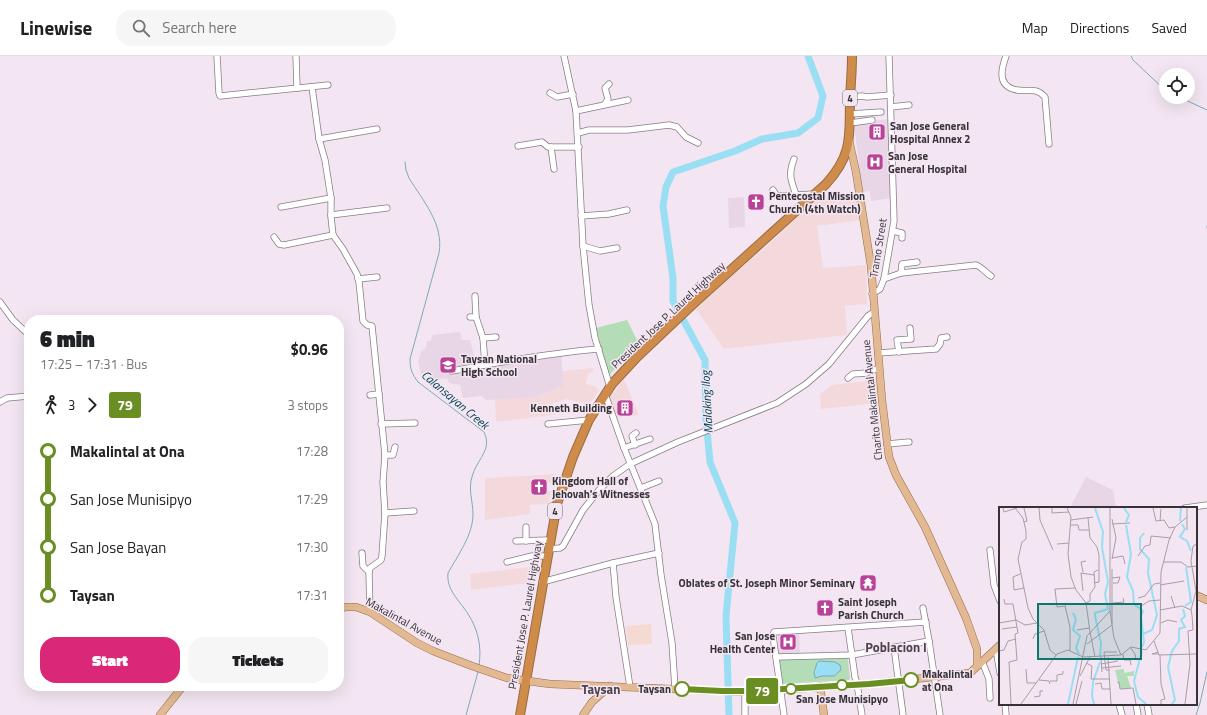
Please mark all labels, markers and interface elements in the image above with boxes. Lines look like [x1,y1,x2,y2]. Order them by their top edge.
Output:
search box [116,10,396,46]
text: Linewise [20,13,92,42]
text: Search here [162,16,237,39]
icon: search [130,17,152,39]
text: Map [1022,17,1048,38]
text: Directions [1070,17,1129,38]
text: Saved [1151,17,1187,38]
map controls [1159,68,1195,104]
button: locate [1159,68,1195,104]
road number: 4 [843,90,857,106]
place label: San Jose General Hospital Annex 2 [890,118,970,147]
building icon: San Jose General Hospital Annex 2 [867,122,887,142]
place label: San Jose General Hospital [888,148,967,177]
hospital icon: San Jose General Hospital [865,152,885,172]
place label: Pentecostal Mission Church (4th Watch) [769,188,865,217]
church icon: Pentecostal Mission Church (4th Watch) [746,192,766,212]
street label: Tramo Street [865,217,891,279]
street label: President Jose P. Laurel Highway [607,257,729,372]
text: 6 min [40,322,95,356]
text: $0.96 [291,338,328,361]
street label: Charito Makalintal Avenue [858,339,886,461]
place label: Taysan National High School [461,351,537,380]
text: 17:25 – 17:31 · Bus [40,354,147,374]
school or university icon: Taysan National High School [438,355,458,375]
water label: Calansayan Creek [417,365,495,435]
water label: Malaking Ilog [695,369,718,434]
icon: walk [40,394,62,416]
icon: forward [81,394,103,416]
text: 79 [117,394,133,415]
text: 3 [68,395,75,415]
text: 3 stops [287,395,328,415]
building icon: Kenneth Building [615,398,635,418]
place label: Kenneth Building [530,400,612,416]
text: Makalintal at Ona [70,440,185,463]
text: 17:28 [296,441,328,461]
place label: Kingdom Hall of Jehovah's Witnesses [552,473,650,502]
church icon: Kingdom Hall of Jehovah's Witnesses [529,477,549,497]
text: San Jose Munisipyo [70,488,192,511]
text: 17:29 [296,489,328,509]
road number: 4 [548,503,562,519]
inset map [999,507,1197,705]
text: San Jose Bayan [70,536,166,559]
text: 17:30 [296,537,328,557]
street label: President Jose P. Laurel Highway [504,539,546,691]
temple icon: Oblates of St. Joseph Minor Seminary [858,573,878,593]
place label: Oblates of St. Joseph Minor Seminary [679,575,855,591]
text: Taysan [70,584,115,607]
text: 17:31 [296,585,328,605]
street label: Makalintal Avenue [363,593,445,649]
place label: Saint Joseph Parish Church [838,594,904,623]
church icon: Saint Joseph Parish Church [815,598,835,618]
place label: San Jose Health Center [710,628,775,657]
hospital icon: San Jose Health Center [778,632,798,652]
button: Start [40,637,180,683]
button: Tickets [188,637,328,683]
district label: Poblacion I [865,637,927,657]
place label: Makalintal at Ona [922,666,973,695]
marker: Makalintal at Ona [903,672,919,688]
line badge: 79 [744,678,780,704]
district label: Taysan [582,679,620,699]
marker: San Jose Munisipyo [836,679,848,691]
text: 79 [754,680,770,701]
place label: Taysan [638,681,671,697]
marker: Taysan [674,681,690,697]
unlabelled marker [785,683,797,695]
place label: San Jose Munisipyo [796,691,888,707]

